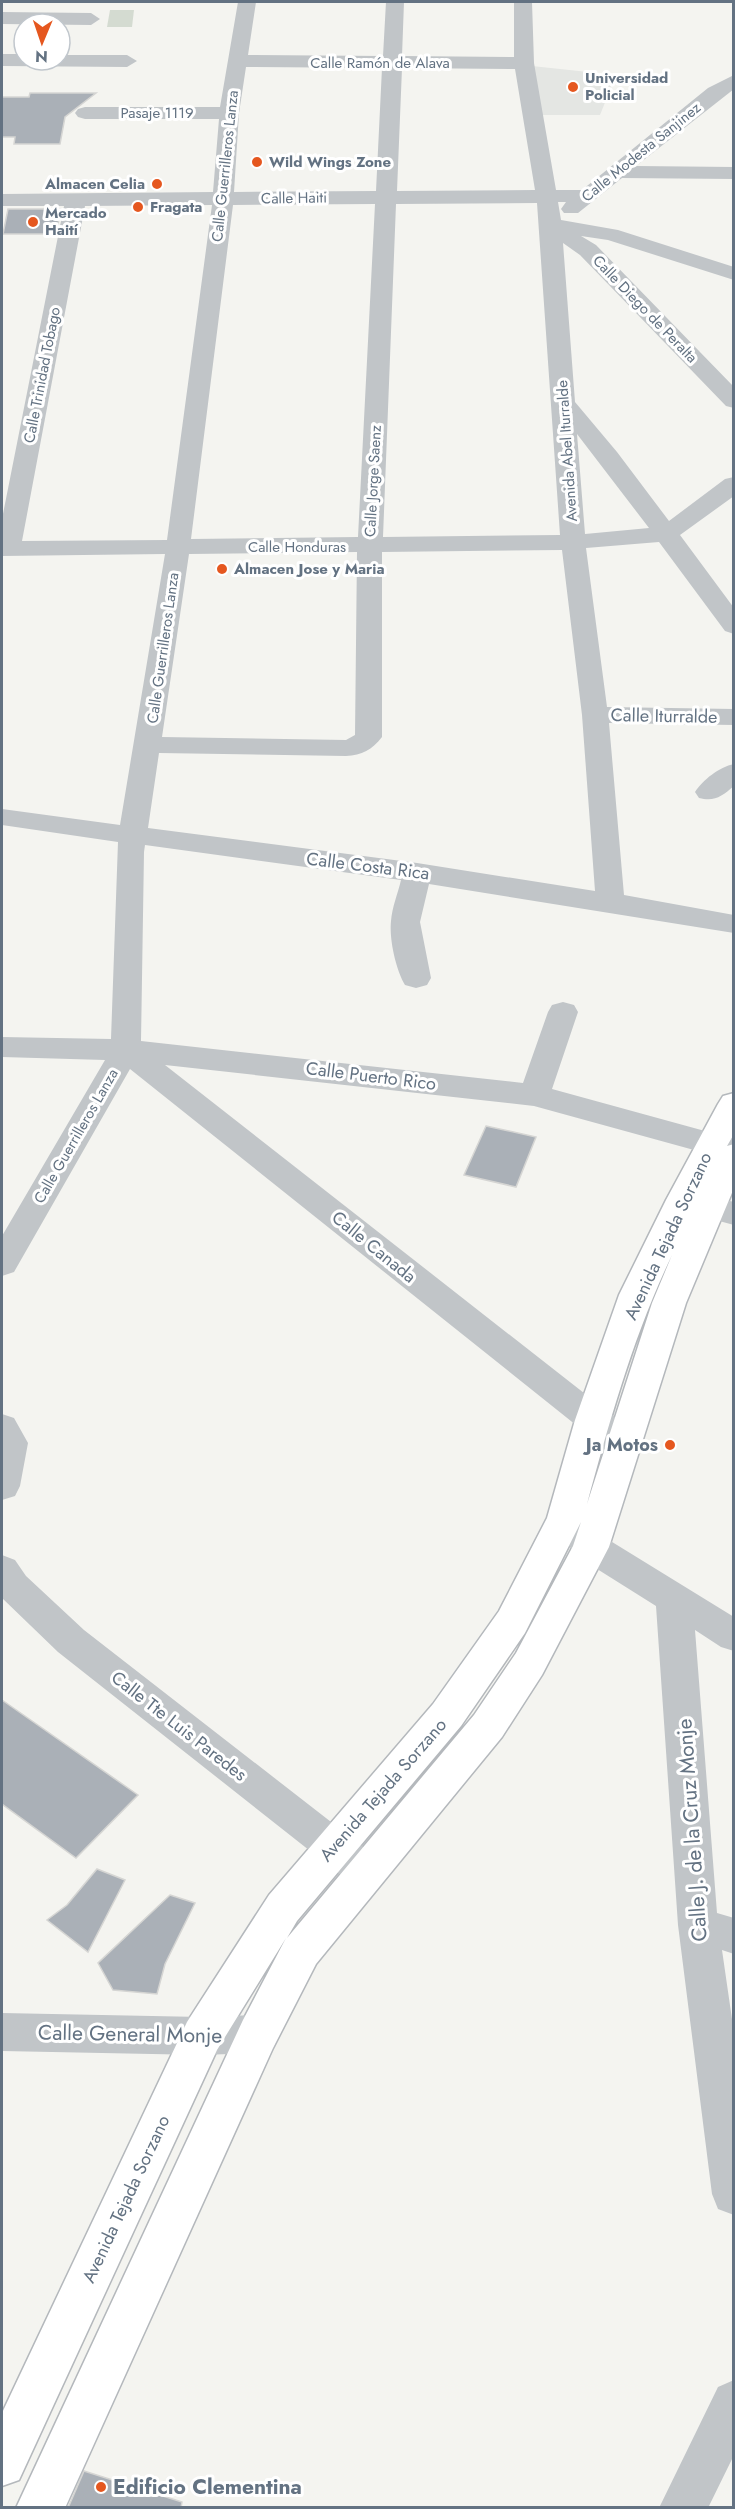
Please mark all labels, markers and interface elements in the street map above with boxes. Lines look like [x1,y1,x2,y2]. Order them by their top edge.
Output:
north arrow [12,12,72,72]
text: N [35,45,48,68]
street label: Calle Ramón de Alava [310,52,450,74]
place label: Universidad Policial [585,67,668,106]
marker: Universidad Policial [566,80,580,94]
street label: Calle Guerrilleros Lanza [206,89,244,243]
street label: Calle Modesta Sanjinez [577,97,705,207]
street label: Pasaje 1119 [120,102,194,124]
place label: Wild Wings Zone [269,151,391,173]
marker: Wild Wings Zone [250,155,264,169]
place label: Almacen Celia [44,173,145,195]
marker: Almacen Celia [150,177,164,191]
street label: Calle Haiti [261,186,327,210]
place label: Fragata [150,196,202,218]
marker: Fragata [131,200,145,214]
place label: Mercado Haití [45,202,107,241]
marker: Mercado Haití [26,215,40,229]
street label: Calle Diego de Peralta [588,250,702,368]
street label: Calle Trinidad Tobago [18,305,66,445]
street label: Avenida Abel Iturralde [551,379,583,522]
street label: Calle Jorge Saenz [359,424,387,538]
street label: Calle Honduras [248,536,346,558]
place label: Almacen Jose y Maria [233,558,384,580]
marker: Almacen Jose y Maria [215,562,229,576]
street label: Calle Guerrilleros Lanza [142,571,184,725]
street label: Calle Iturralde [610,702,718,730]
street label: Calle Costa Rica [305,846,431,886]
street label: Calle Puerto Rico [304,1055,438,1097]
street label: Calle Guerrilleros Lanza [28,1065,124,1207]
street label: Avenida Tejada Sorzano [618,1148,718,1324]
street label: Calle Canada [326,1205,422,1289]
place label: Ja Motos [583,1432,658,1458]
marker: Ja Motos [663,1438,677,1452]
street label: Calle Tte Luis Paredes [106,1665,252,1787]
street label: Avenida Tejada Sorzano [313,1713,453,1867]
street label: Calle J. de la Cruz Monje [669,1717,715,1942]
street label: Calle General Monje [38,2017,223,2051]
street label: Avenida Tejada Sorzano [76,2111,176,2287]
place label: Edificio Clementina [113,2472,302,2502]
marker: Edificio Clementina [94,2480,108,2494]

